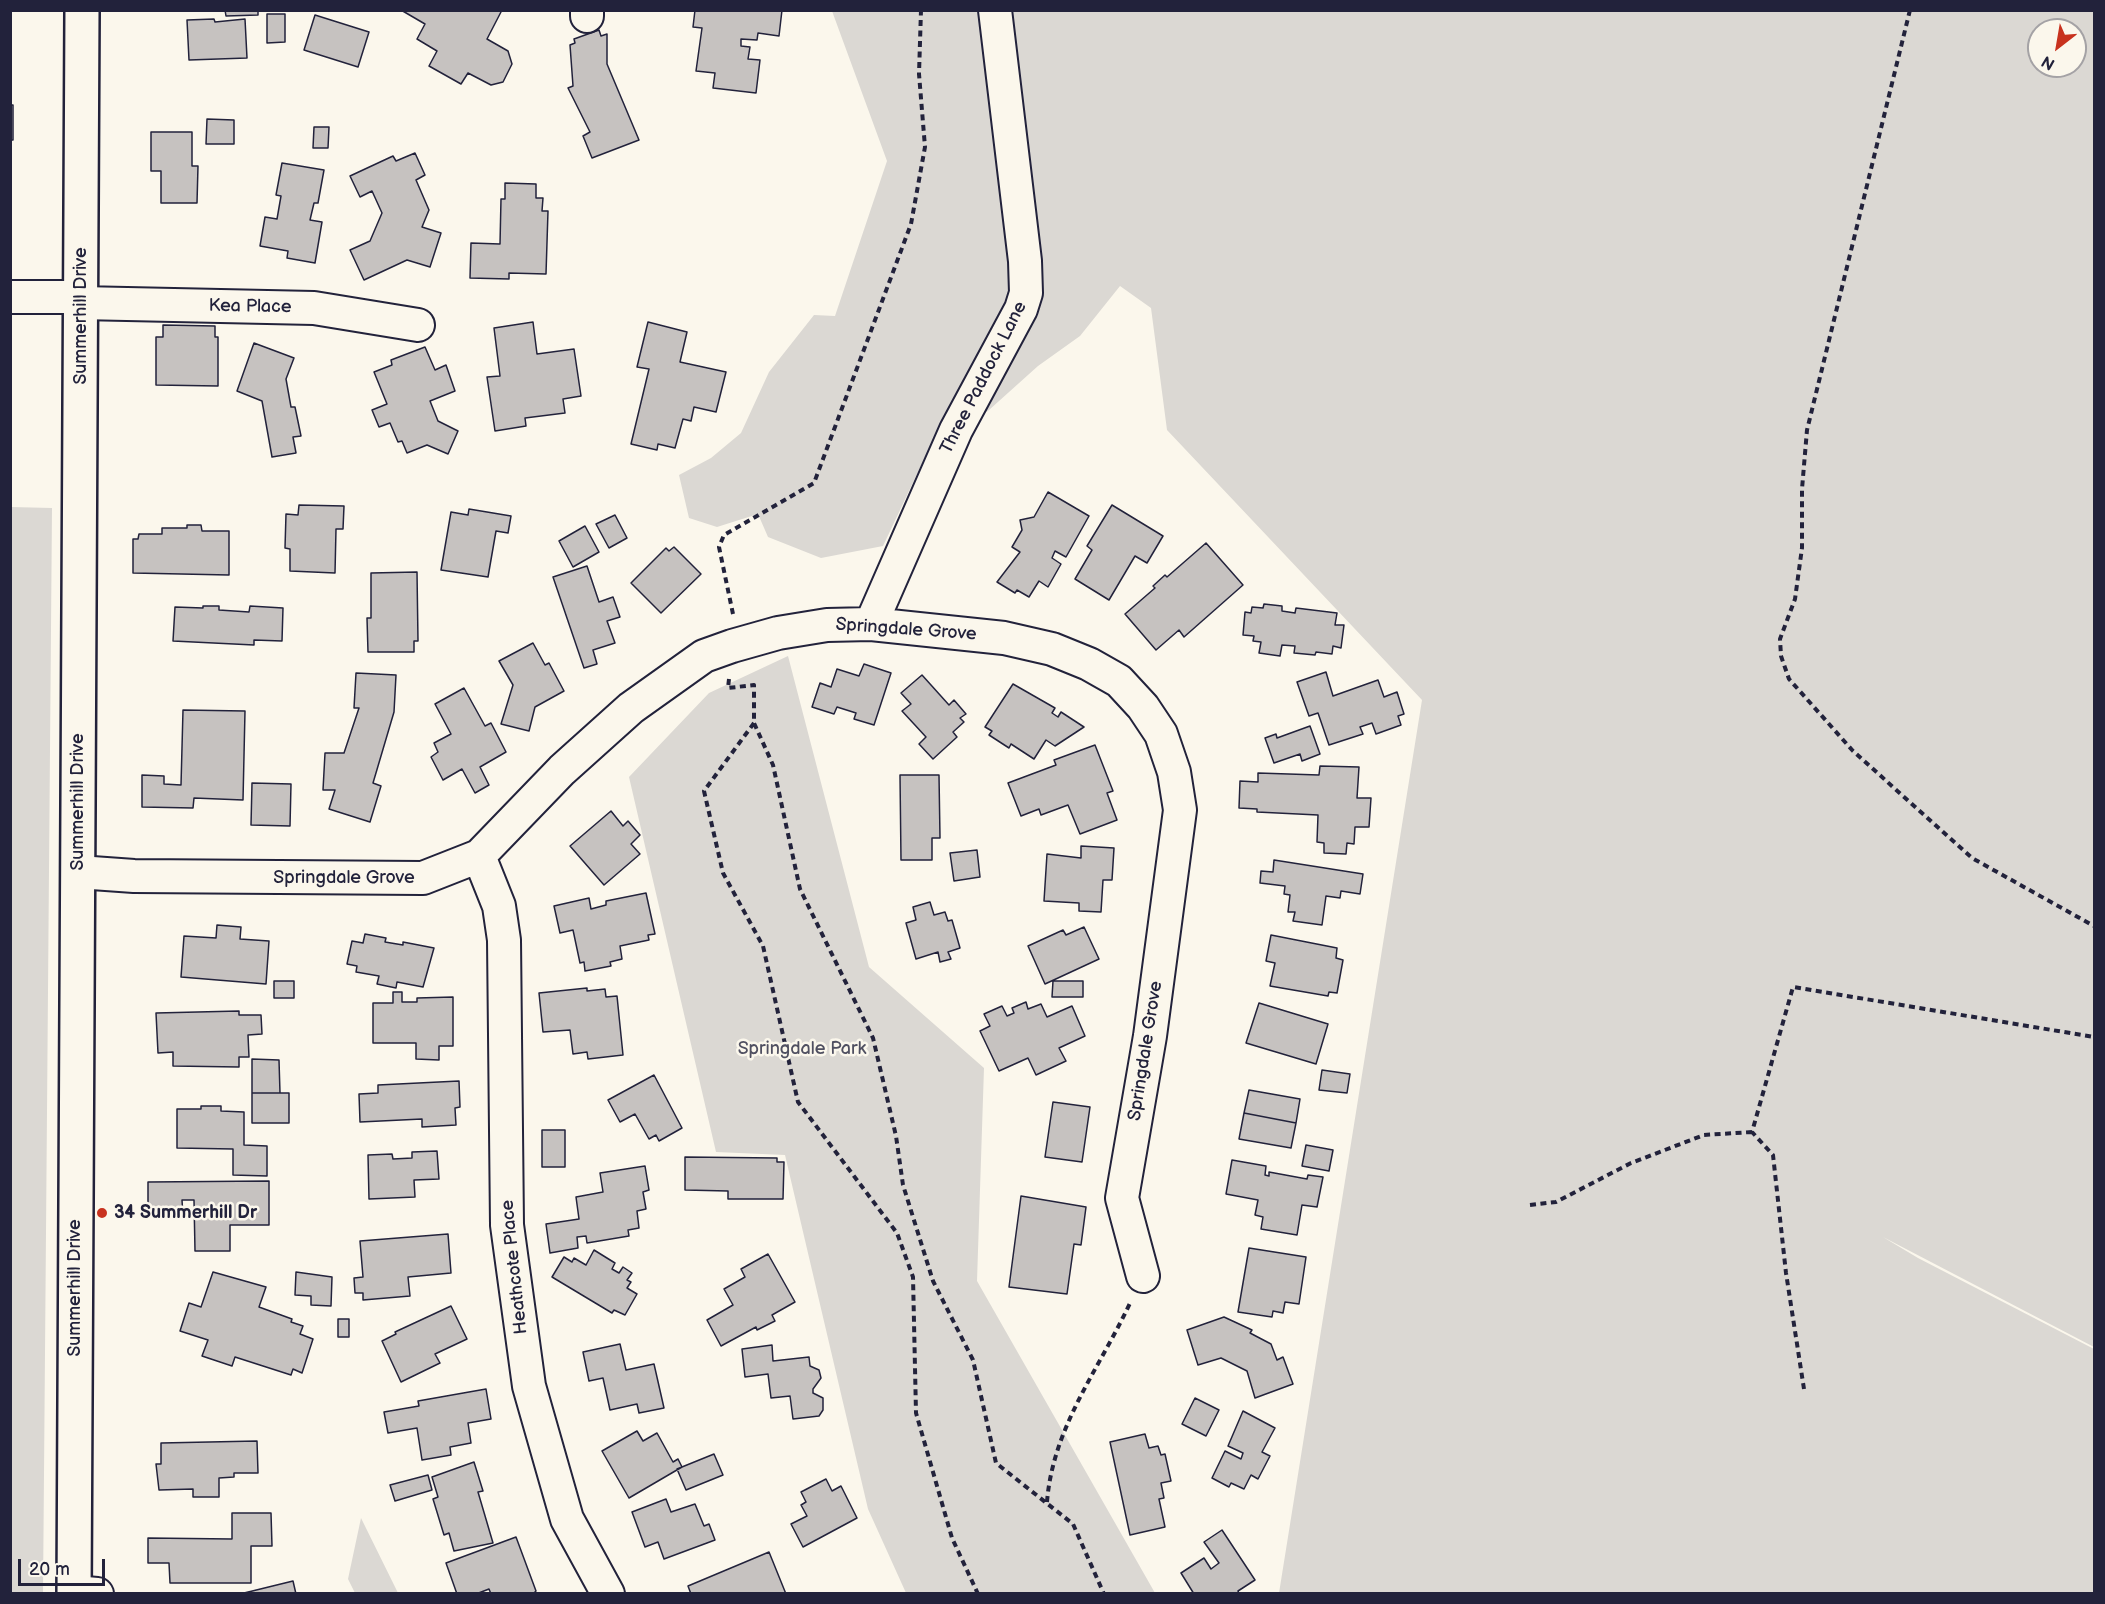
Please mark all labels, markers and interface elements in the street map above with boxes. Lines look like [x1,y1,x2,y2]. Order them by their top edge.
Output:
north arrow [2027,18,2087,78]
text: N [2038,51,2059,73]
street label: Summerhill Drive [70,247,92,385]
street label: Kea Place [208,295,292,319]
street label: Three Paddock Lane [936,298,1032,458]
street label: Springdale Grove [835,614,977,646]
street label: Summerhill Drive [67,733,89,871]
street label: Springdale Grove [273,867,415,889]
street label: Springdale Grove [1124,979,1168,1123]
park label: Springdale Park [738,1038,866,1060]
street label: Heathcote Place [497,1199,533,1335]
place label: 34 Summerhill Dr [114,1202,257,1224]
marker: 34 Summerhill Dr [95,1206,109,1220]
street label: Summerhill Drive [64,1219,86,1357]
scale bar [21,1547,108,1585]
text: 20 m [29,1559,70,1580]

